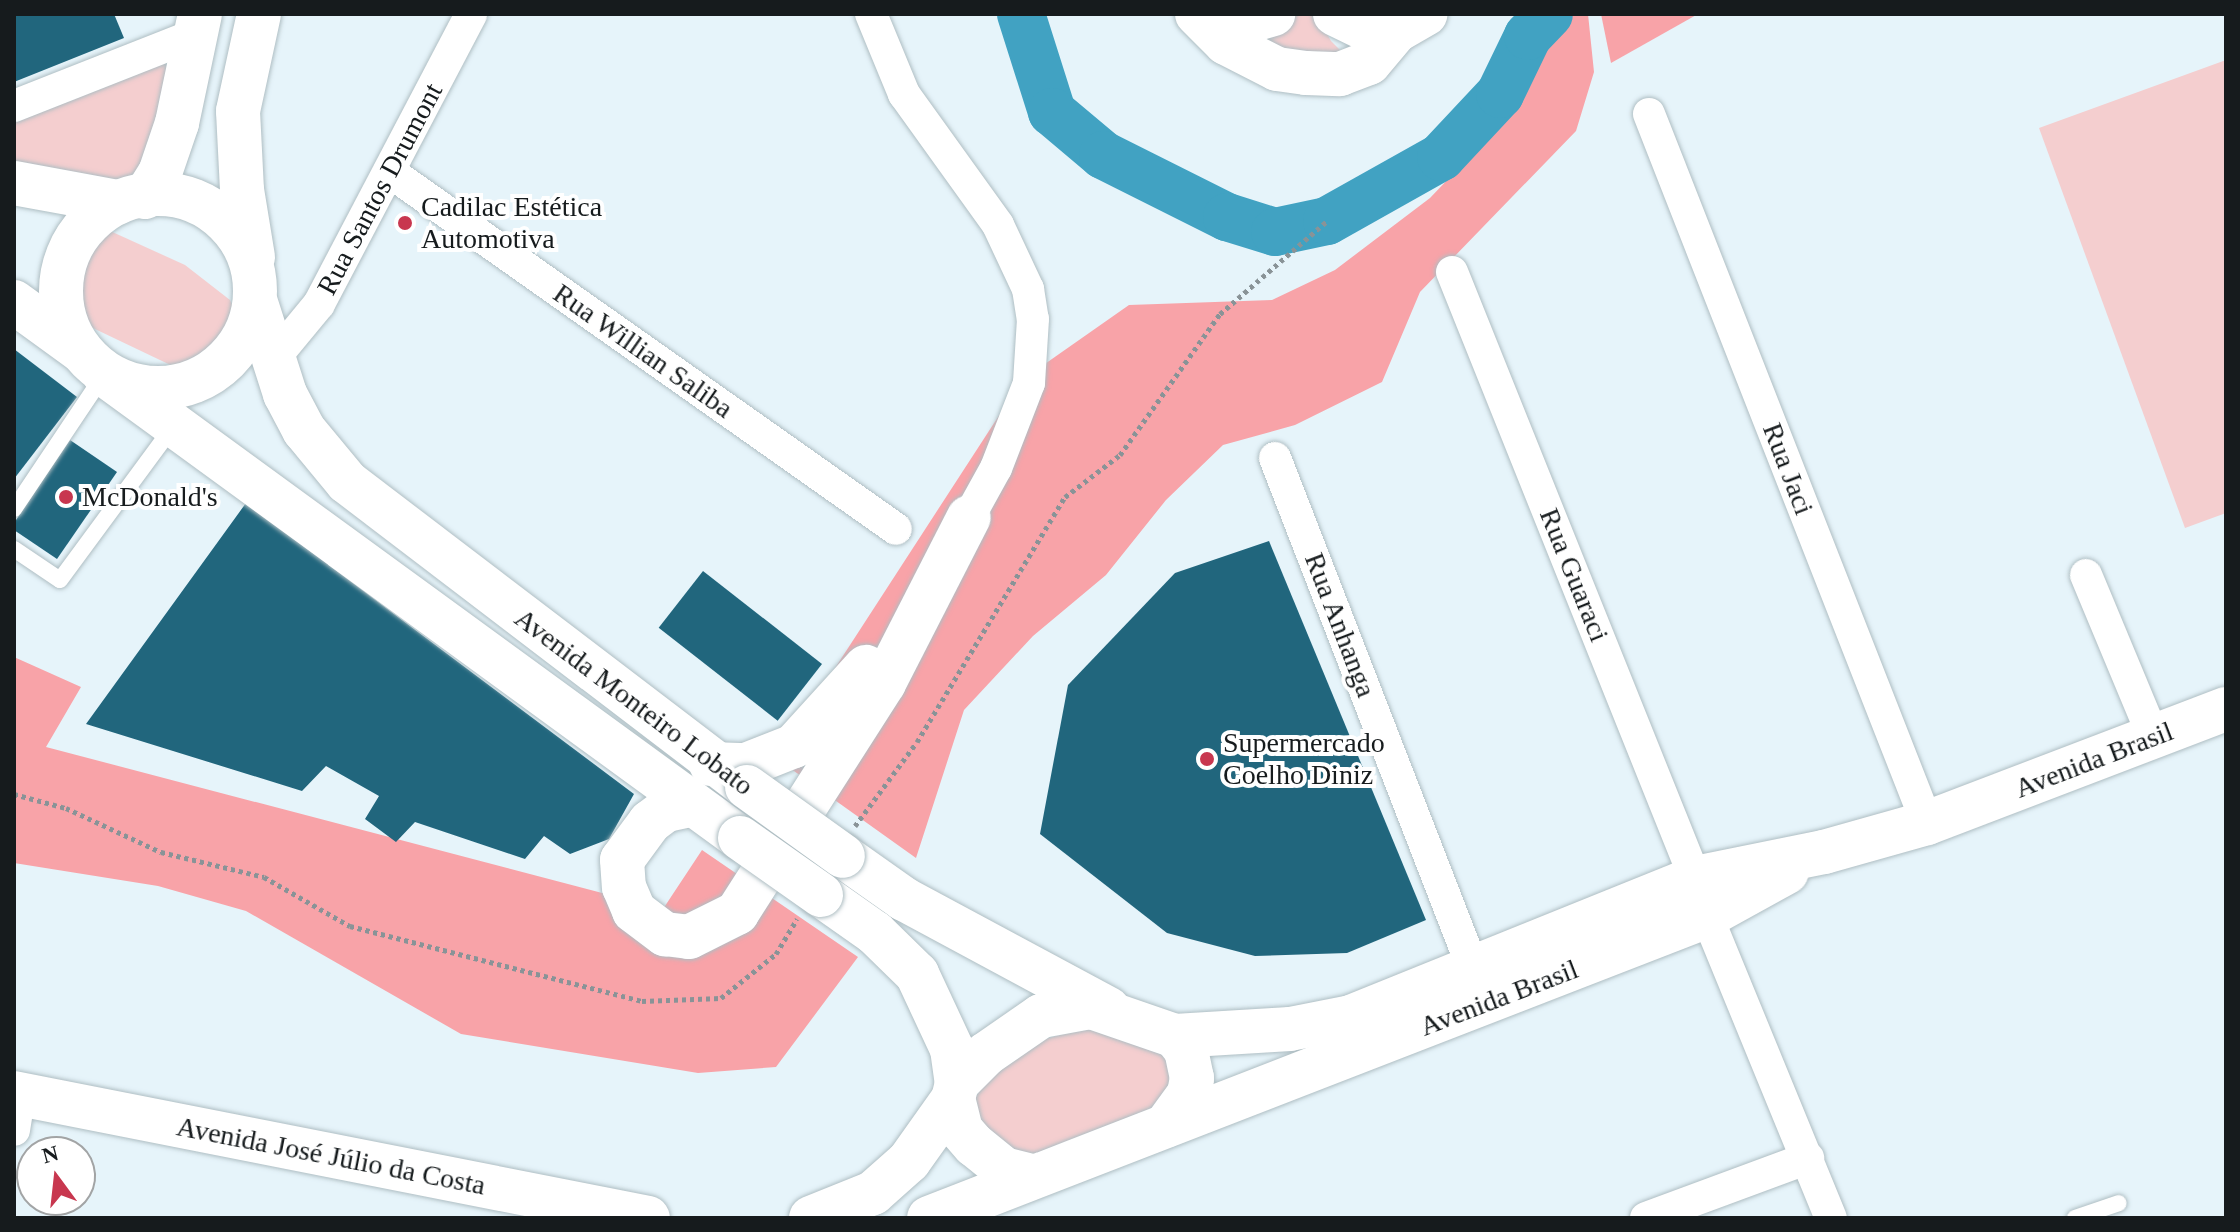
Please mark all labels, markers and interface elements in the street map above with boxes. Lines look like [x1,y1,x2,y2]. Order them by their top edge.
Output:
street label: Rua Santos Drumont [310,77,450,301]
place label: Cadilac Estética Automotiva [421,190,602,256]
marker: Cadilac Estética Automotiva [396,214,414,232]
street label: Rua Willian Saliba [547,276,739,426]
street label: Rua Jaci [1755,418,1821,520]
place label: McDonald's [82,480,218,514]
marker: McDonald's [57,488,75,506]
street label: Rua Guaraci [1532,503,1616,647]
street label: Rua Anhanga [1297,547,1383,703]
street label: Avenida Monteiro Lobato [508,601,760,803]
street label: Avenida Brasil [2010,714,2178,806]
place label: Supermercado Coelho Diniz [1223,726,1385,792]
marker: Supermercado Coelho Diniz [1198,750,1216,768]
street label: Avenida Brasil [1415,952,1583,1044]
street label: Avenida José Júlio da Costa [174,1110,488,1202]
north arrow [16,1136,96,1216]
text: N [39,1140,61,1168]

